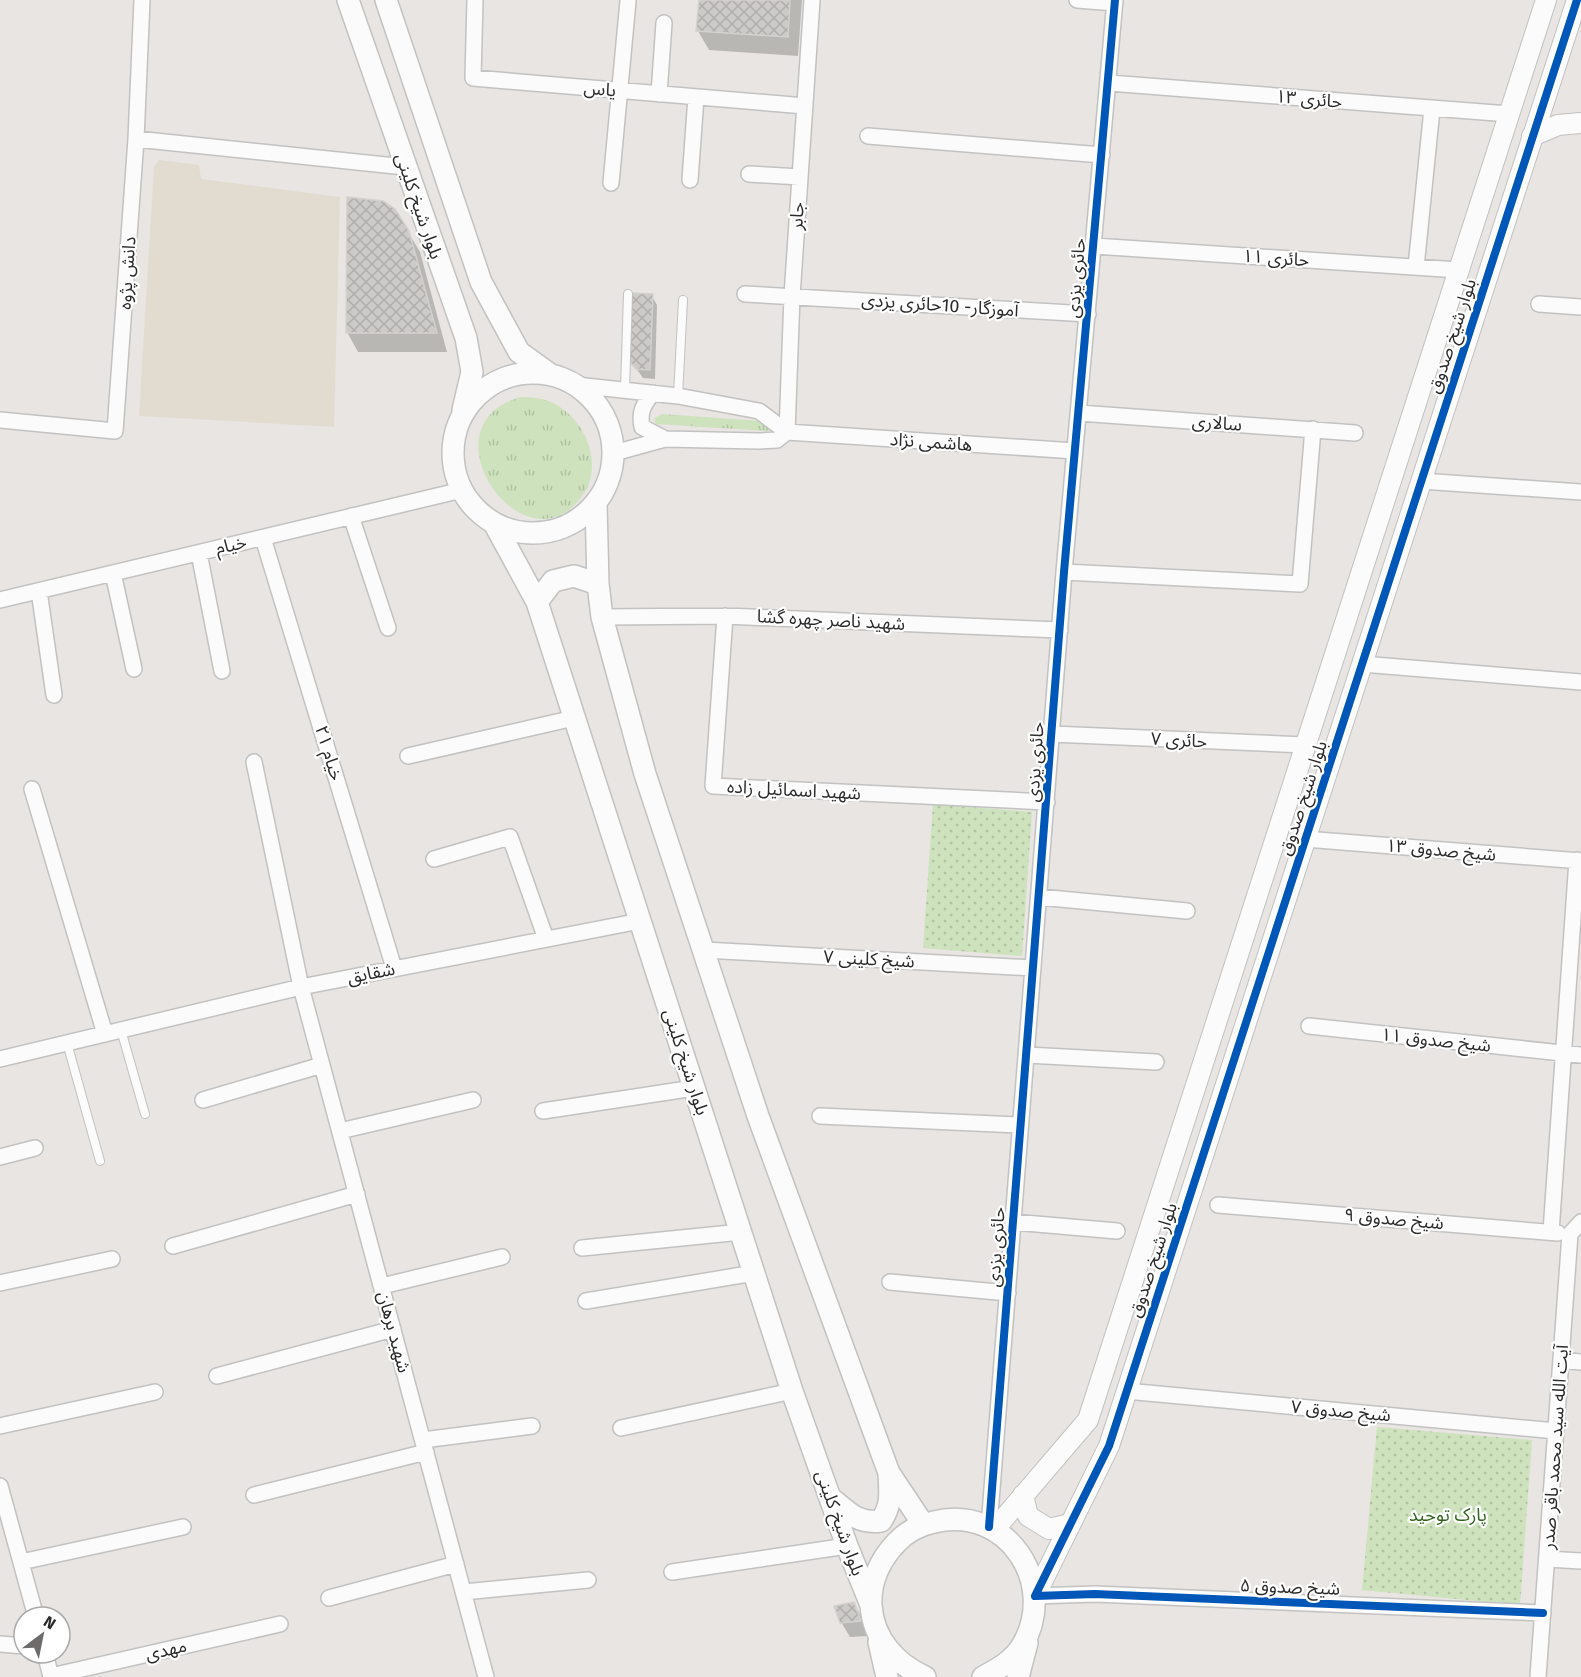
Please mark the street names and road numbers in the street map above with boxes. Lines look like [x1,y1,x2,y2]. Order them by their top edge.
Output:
street label: یاس [583,77,617,101]
street label: حائری ۱۳ [1275,85,1343,113]
street label: بلوار شیخ کلینی [389,150,447,263]
street label: جابر [785,201,809,232]
street label: دانش پژوه [113,236,141,310]
street label: حائری یزدی [1062,237,1090,319]
street label: حائری ۱۱ [1242,245,1310,271]
street label: بلوار شیخ صدوق [1423,276,1483,397]
street label: آموزگار- 10حائری یزدی [861,289,1020,322]
street label: سالاری [1191,410,1243,436]
street label: هاشمی نژاد [889,428,973,456]
street label: خیام [213,531,249,562]
street label: شهید ناصر چهره گشا [756,605,906,635]
street label: حائری یزدی [1021,721,1049,803]
street label: خیام ۲۱ [307,723,348,784]
street label: حائری ۷ [1150,728,1208,752]
street label: بلوار شیخ صدوق [1274,738,1334,859]
street label: شهید اسمائیل زاده [726,776,862,804]
street label: شیخ صدوق ۱۳ [1385,834,1497,868]
street label: شیخ کلینی ۷ [823,946,915,974]
street label: شقایق [345,958,397,988]
street label: بلوار شیخ کلینی [657,1006,714,1119]
street label: شیخ صدوق ۱۱ [1380,1023,1492,1059]
street label: بلوار شیخ صدوق [1124,1200,1184,1321]
street label: شیخ صدوق ۹ [1343,1204,1445,1236]
street label: حائری یزدی [982,1206,1010,1288]
street label: شهید برهان [373,1289,415,1375]
street label: آیت الله سید محمد باقر صدر [1537,1343,1573,1551]
street label: شیخ صدوق ۷ [1290,1396,1392,1428]
street label: بلوار شیخ کلینی [809,1467,869,1579]
street label: شیخ صدوق ۵ [1239,1574,1340,1602]
street label: مهدی [143,1635,189,1665]

